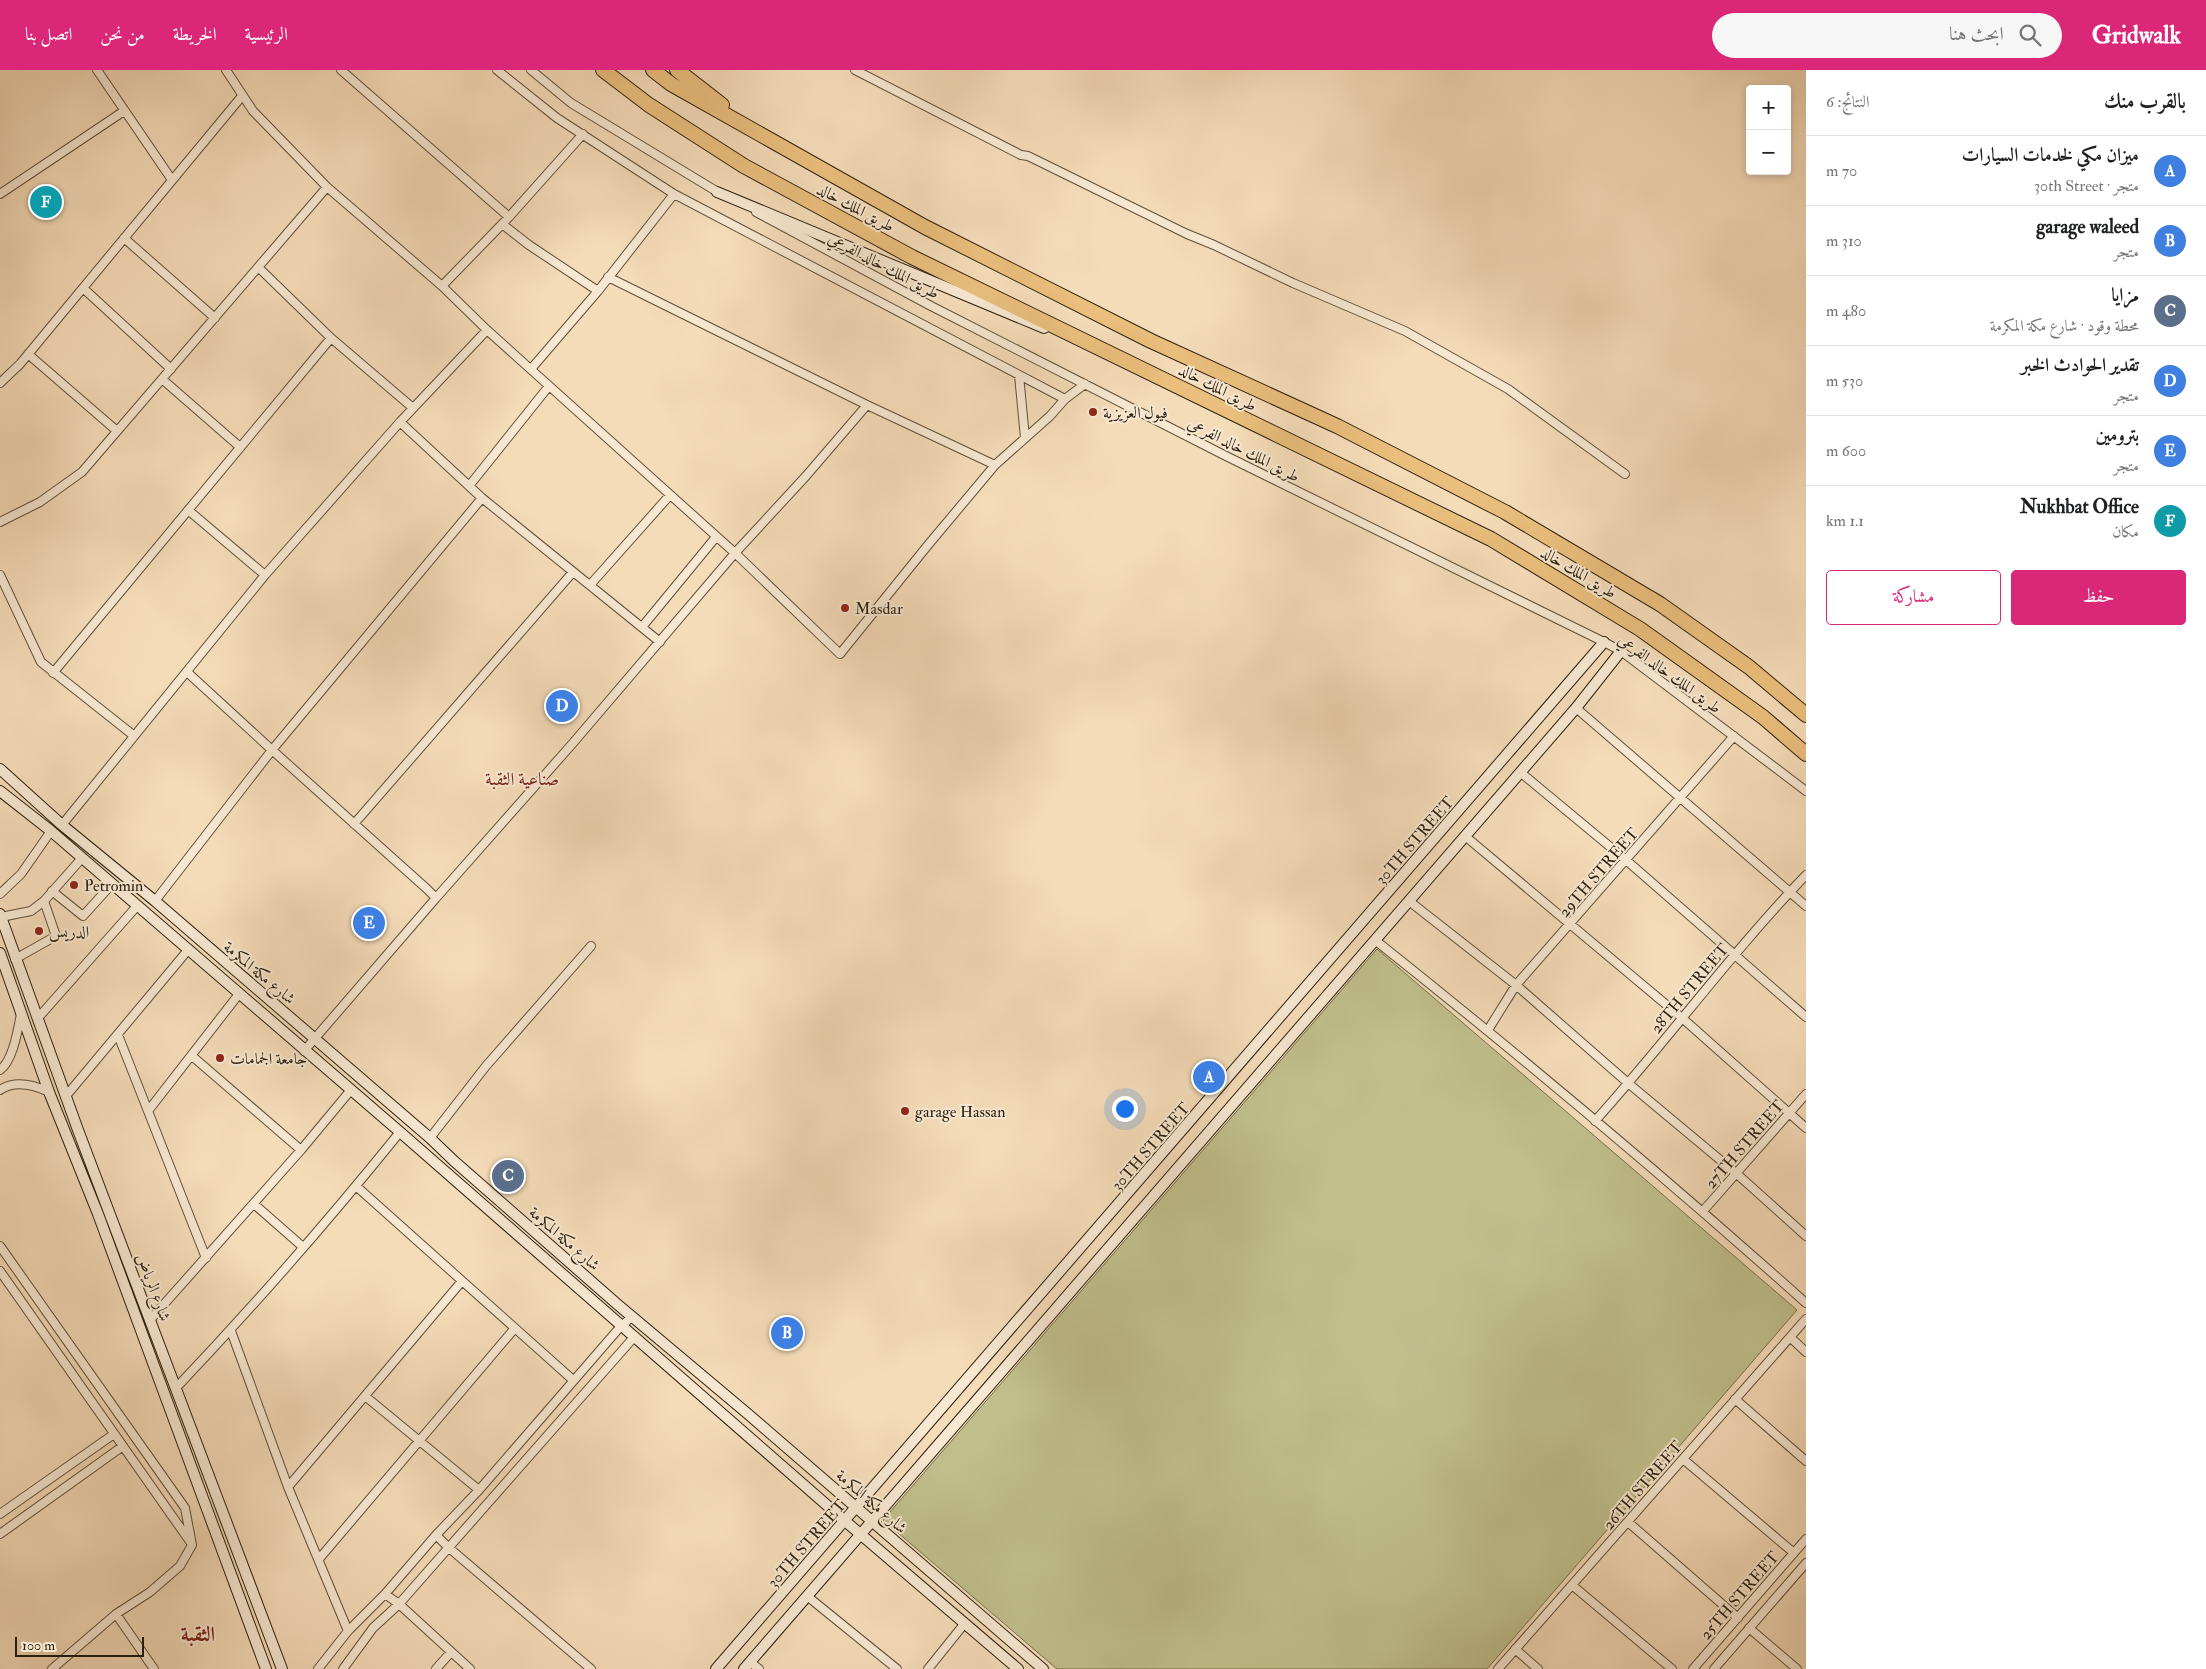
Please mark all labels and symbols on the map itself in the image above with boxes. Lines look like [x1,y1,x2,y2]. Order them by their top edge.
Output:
street label: طريق الملك خالد [813,179,898,237]
pin: F [30,183,62,221]
street label: طريق الملك خالد الفرعي [824,228,943,305]
street label: طريق الملك خالد [1175,360,1260,416]
place label: فيول العزيزية [1103,403,1168,423]
marker: فيول العزيزية [1087,406,1099,418]
street label: طريق الملك خالد الفرعي [1183,413,1303,489]
street label: طريق الملك خالد [1537,542,1620,603]
place label: Masdar [855,599,903,619]
marker: Masdar [839,602,851,614]
street label: طريق الملك خالد الفرعي [1613,630,1725,720]
pin: D [546,687,578,725]
district label: صناعية الثقبة [485,768,559,791]
street label: 30TH STREET [1371,793,1458,889]
street label: 29TH STREET [1555,824,1643,921]
place label: Petromin [84,876,143,896]
marker: Petromin [68,879,80,891]
pin: E [353,904,385,942]
place label: الدريس [49,922,89,942]
marker: الدريس [33,925,45,937]
street label: شارع مكة المكرمة [217,937,299,1011]
street label: 28TH STREET [1646,940,1733,1038]
place label: جامعة الجمامات [230,1049,307,1069]
marker: جامعة الجمامات [214,1052,226,1064]
pin: A [1193,1058,1225,1096]
your location [1112,1096,1138,1122]
street label: 27TH STREET [1701,1096,1789,1193]
street label: 30TH STREET [1107,1099,1194,1195]
place label: garage Hassan [915,1102,1005,1122]
marker: garage Hassan [899,1105,911,1117]
pin: C [492,1157,524,1195]
street label: شارع مكة المكرمة [523,1202,604,1277]
street label: شارع الرياض [128,1251,175,1325]
pin: B [771,1314,803,1352]
street label: 26TH STREET [1599,1437,1687,1534]
street label: شارع مكة المكرمة [830,1465,911,1540]
street label: 30TH STREET [763,1496,850,1592]
street label: 25TH STREET [1696,1547,1784,1644]
district label: الثقبة [181,1621,215,1648]
scale bar [15,1634,144,1657]

